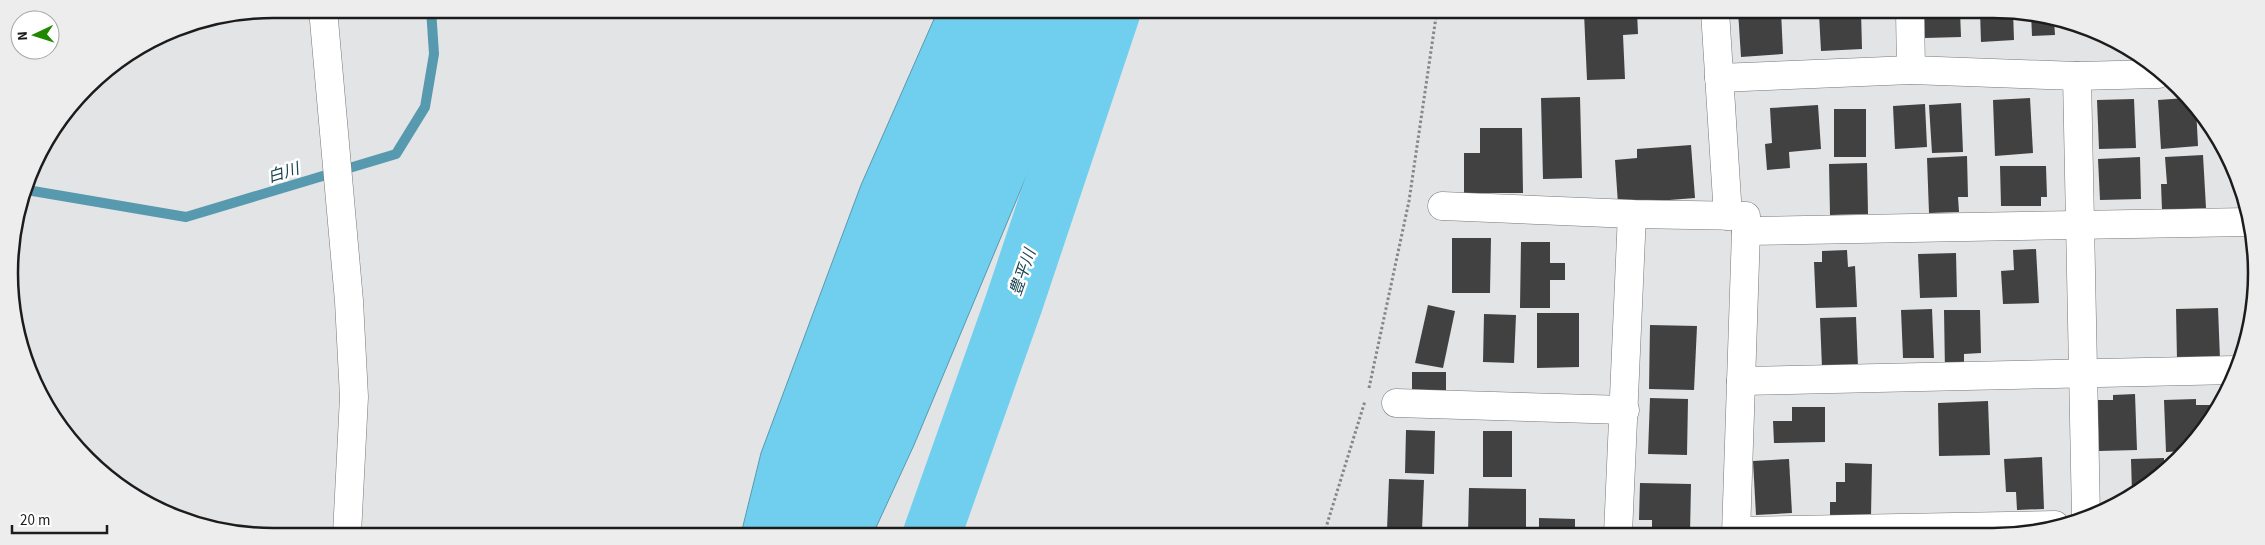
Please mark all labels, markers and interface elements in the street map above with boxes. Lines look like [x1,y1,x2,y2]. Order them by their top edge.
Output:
north arrow [10,10,60,60]
text: N [13,30,33,41]
water label: 白川 [265,157,304,188]
water label: 豊平川 [1005,244,1042,299]
scale bar [12,502,108,534]
text: 20 m [20,510,50,531]

